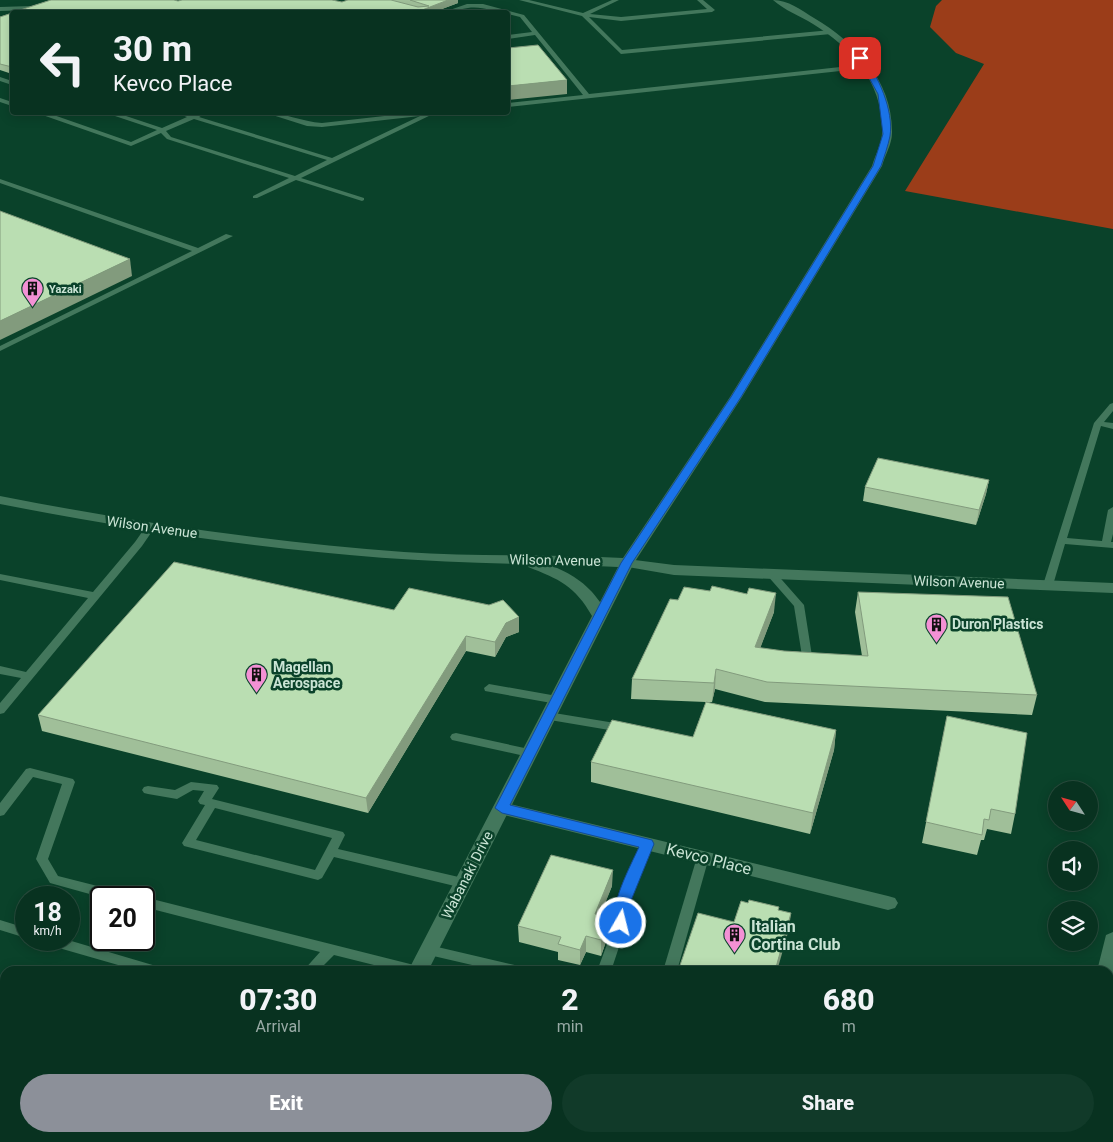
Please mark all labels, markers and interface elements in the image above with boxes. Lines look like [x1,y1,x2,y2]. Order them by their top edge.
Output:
text: 30 m [113,29,192,70]
icon: left [30,30,95,95]
pin [839,37,881,79]
icon: arrive [846,44,874,72]
text: Kevco Place [113,71,232,96]
building icon: Yazaki [21,277,45,308]
place label: Yazaki [49,283,82,296]
street label: Wilson Avenue [106,513,198,541]
street label: Wilson Avenue [509,551,601,569]
street label: Wilson Avenue [913,572,1005,592]
building icon: Duron Plastics [924,612,948,643]
place label: Duron Plastics [952,616,1043,632]
place label: Magellan Aerospace [273,659,341,691]
building icon: Magellan Aerospace [245,663,269,694]
north arrow [1048,781,1098,831]
map controls [1048,781,1098,951]
street label: Wabanaki Drive [438,829,496,921]
street label: Kevco Place [665,839,753,879]
button: sound [1048,841,1098,891]
speed limit sign: 20 [90,886,155,951]
position arrow [594,896,646,948]
text: 18 [33,898,62,927]
button: layers [1048,901,1098,951]
place label: Italian Cortina Club [751,917,841,954]
building icon: Italian Cortina Club [723,923,747,954]
text: km/h [33,924,62,938]
text: 07:30 [239,982,317,1017]
text: 2 [561,982,579,1017]
text: 680 [823,982,875,1017]
text: Arrival [256,1017,301,1036]
text: min [557,1017,583,1036]
text: m [842,1017,856,1036]
button: Exit [20,1074,552,1132]
button: Share [562,1074,1094,1132]

